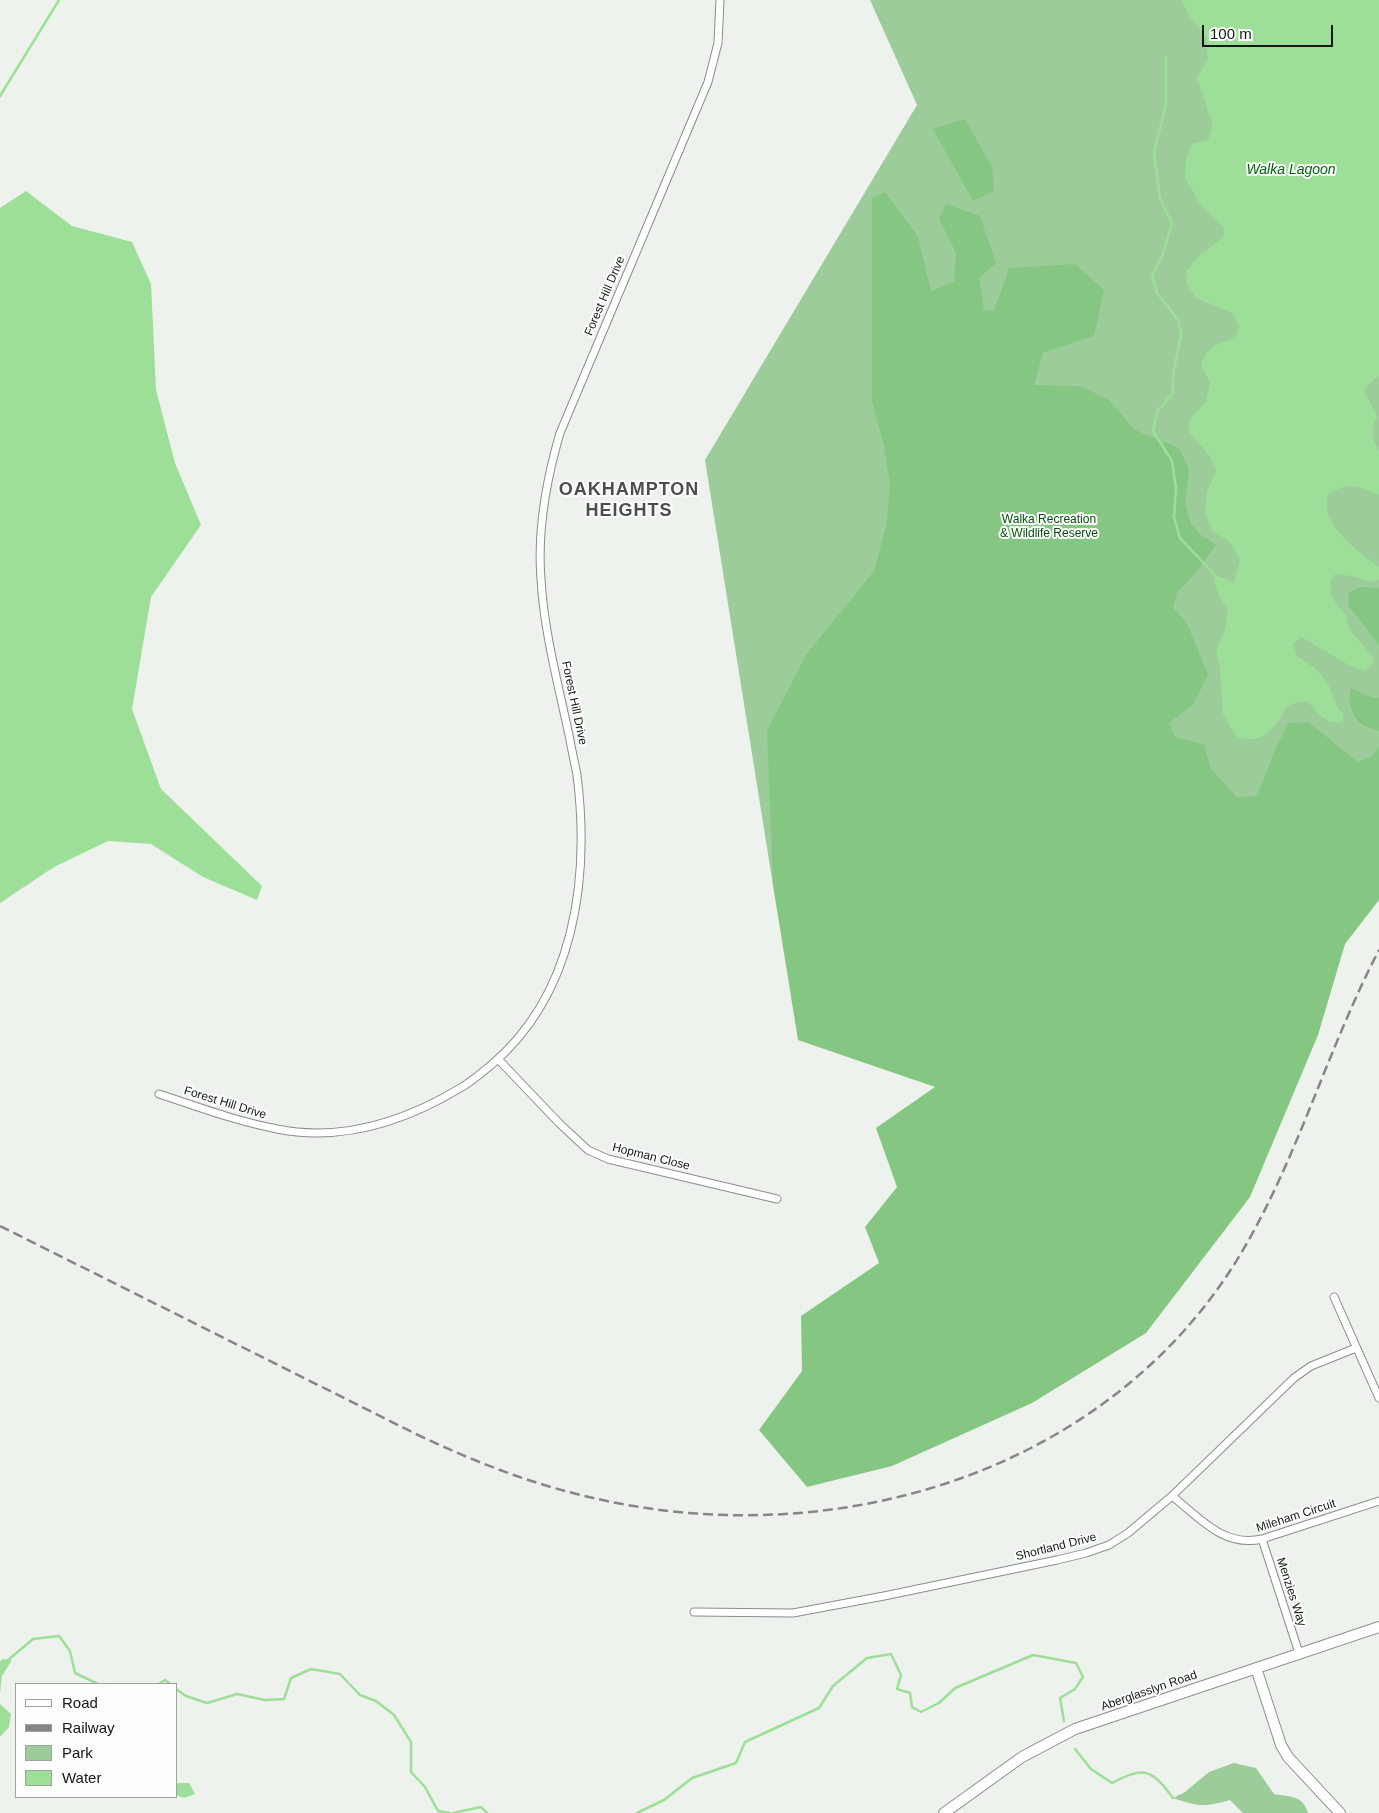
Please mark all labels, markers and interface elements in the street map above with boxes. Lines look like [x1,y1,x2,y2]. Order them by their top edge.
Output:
scale bar [1204,15,1335,47]
text: 100 m [1210,25,1252,42]
water label: Walka Lagoon [1246,162,1336,178]
street label: Forest Hill Drive [582,254,628,338]
district label: OAKHAMPTON HEIGHTS [557,479,701,522]
park label: Walka Recreation & Wildlife Reserve [1000,513,1098,541]
street label: Forest Hill Drive [558,660,590,746]
street label: Forest Hill Drive [182,1084,268,1122]
street label: Hopman Close [611,1140,691,1174]
street label: Mileham Circuit [1254,1496,1338,1536]
street label: Shortland Drive [1014,1530,1098,1564]
street label: Menzies Way [1273,1556,1309,1628]
street label: Aberglasslyn Road [1099,1668,1199,1714]
legend [15,1683,178,1798]
text: Road [62,1694,98,1711]
text: Railway [62,1719,115,1736]
text: Park [62,1744,93,1761]
text: Water [62,1769,101,1786]

